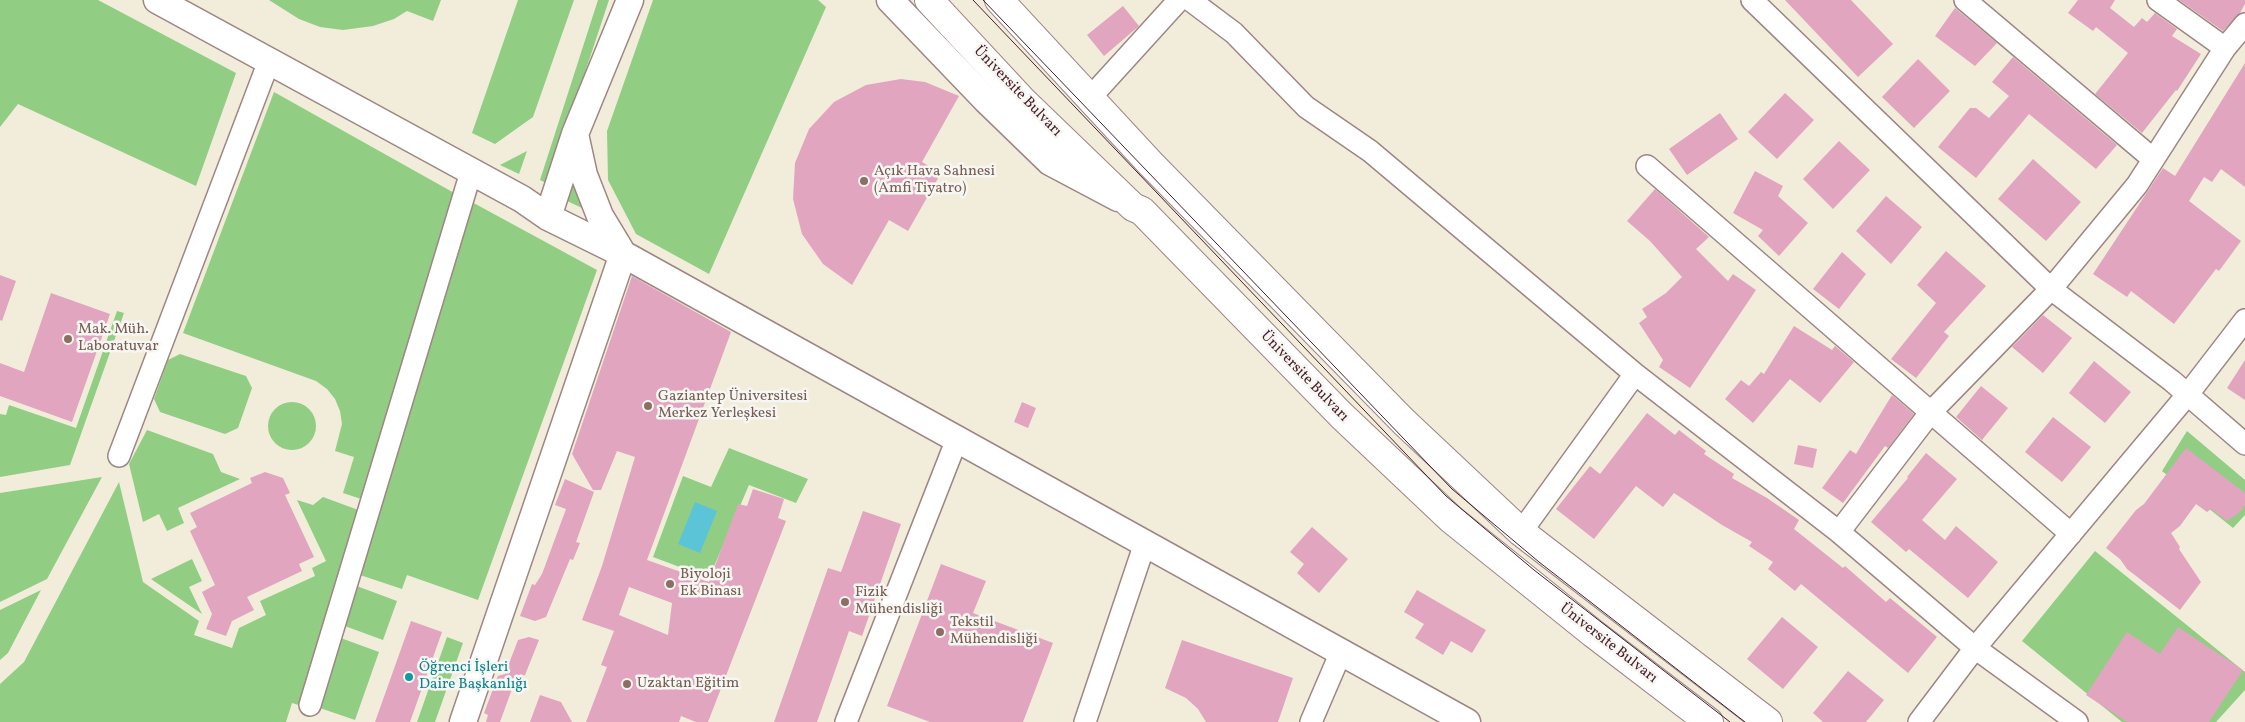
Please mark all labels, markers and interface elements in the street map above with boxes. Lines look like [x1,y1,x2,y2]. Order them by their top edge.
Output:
street label: Üniversite Bulvarı [969,43,1065,141]
place label: Açık Hava Sahnesi (Amfi Tiyatro) [874,163,995,198]
marker: Açık Hava Sahnesi (Amfi Tiyatro) [858,175,870,187]
place label: Mak. Müh. Laboratuvar [78,321,159,356]
street label: Üniversite Bulvarı [1256,328,1352,426]
marker: Mak. Müh. Laboratuvar [62,333,74,345]
place label: Gaziantep Üniversitesi Merkez Yerleşkesi [658,388,808,423]
marker: Gaziantep Üniversitesi Merkez Yerleşkesi [642,400,654,412]
place label: Biyoloji Ek Binası [680,566,741,601]
marker: Biyoloji Ek Binası [664,578,676,590]
place label: Fizik Mühendisliği [855,584,943,619]
marker: Fizik Mühendisliği [839,596,851,608]
street label: Üniversite Bulvarı [1555,600,1661,688]
place label: Tekstil Mühendisliği [950,614,1038,649]
marker: Tekstil Mühendisliği [934,626,946,638]
place label: Öğrenci İşleri Daire Başkanlığı [419,659,527,694]
marker: Öğrenci İşleri Daire Başkanlığı [403,671,415,683]
place label: Uzaktan Eğitim [637,675,739,693]
marker: Uzaktan Eğitim [621,678,633,690]

